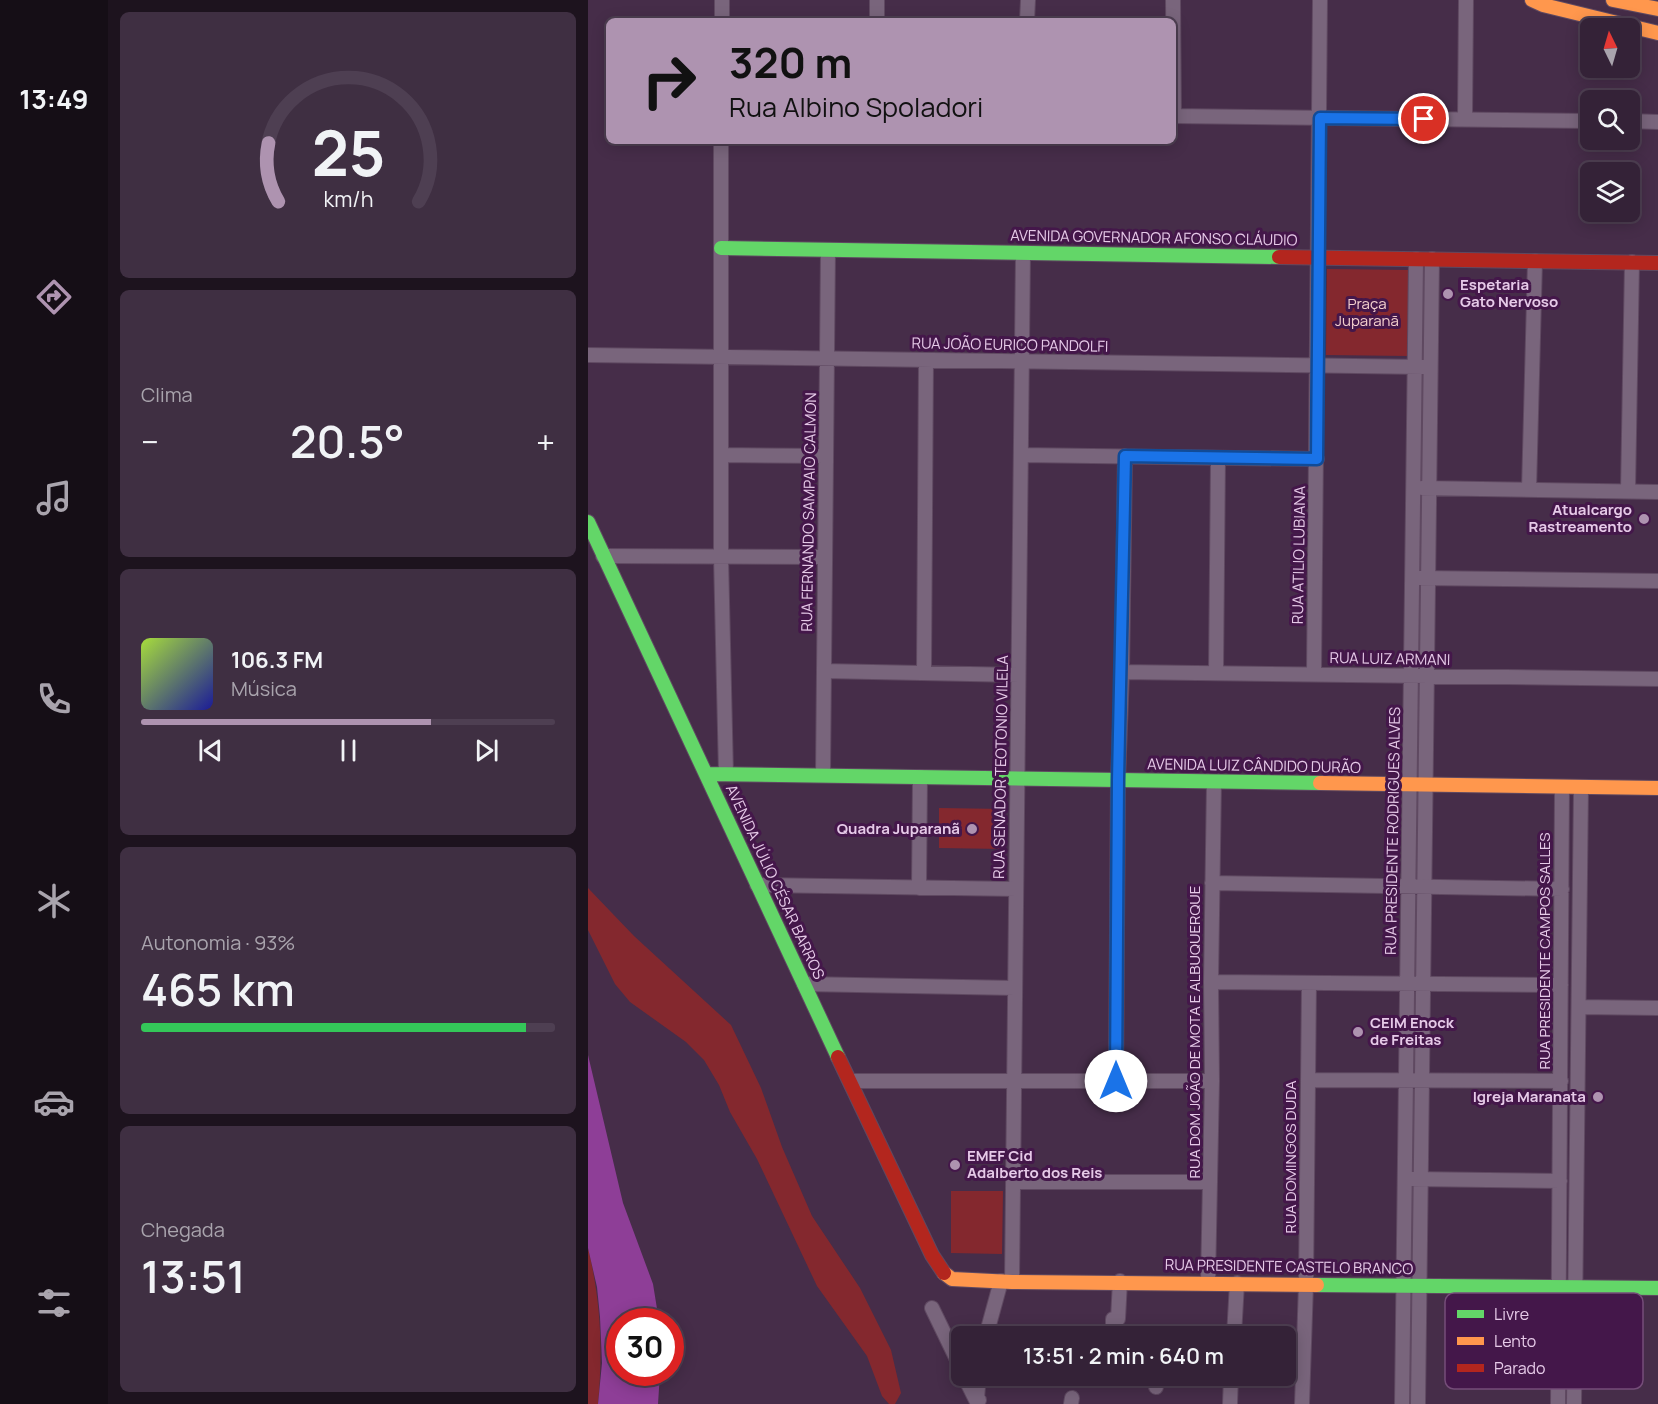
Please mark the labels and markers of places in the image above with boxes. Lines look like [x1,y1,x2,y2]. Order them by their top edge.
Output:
pin [1398,93,1449,144]
place label: Espetaria Gato Nervoso [1460,274,1558,312]
marker: Espetaria Gato Nervoso [1441,287,1455,301]
place label: Atualcargo Rastreamento [1529,499,1632,537]
marker: Atualcargo Rastreamento [1637,512,1651,526]
place label: Quadra Juparanã [837,818,960,839]
marker: Quadra Juparanã [965,822,979,836]
place label: CEIM Enock de Freitas [1370,1012,1455,1050]
marker: CEIM Enock de Freitas [1351,1025,1365,1039]
place label: Igreja Maranata [1473,1086,1586,1107]
marker: Igreja Maranata [1591,1090,1605,1104]
place label: EMEF Cid Adalberto dos Reis [967,1145,1103,1183]
marker: EMEF Cid Adalberto dos Reis [948,1158,962,1172]

